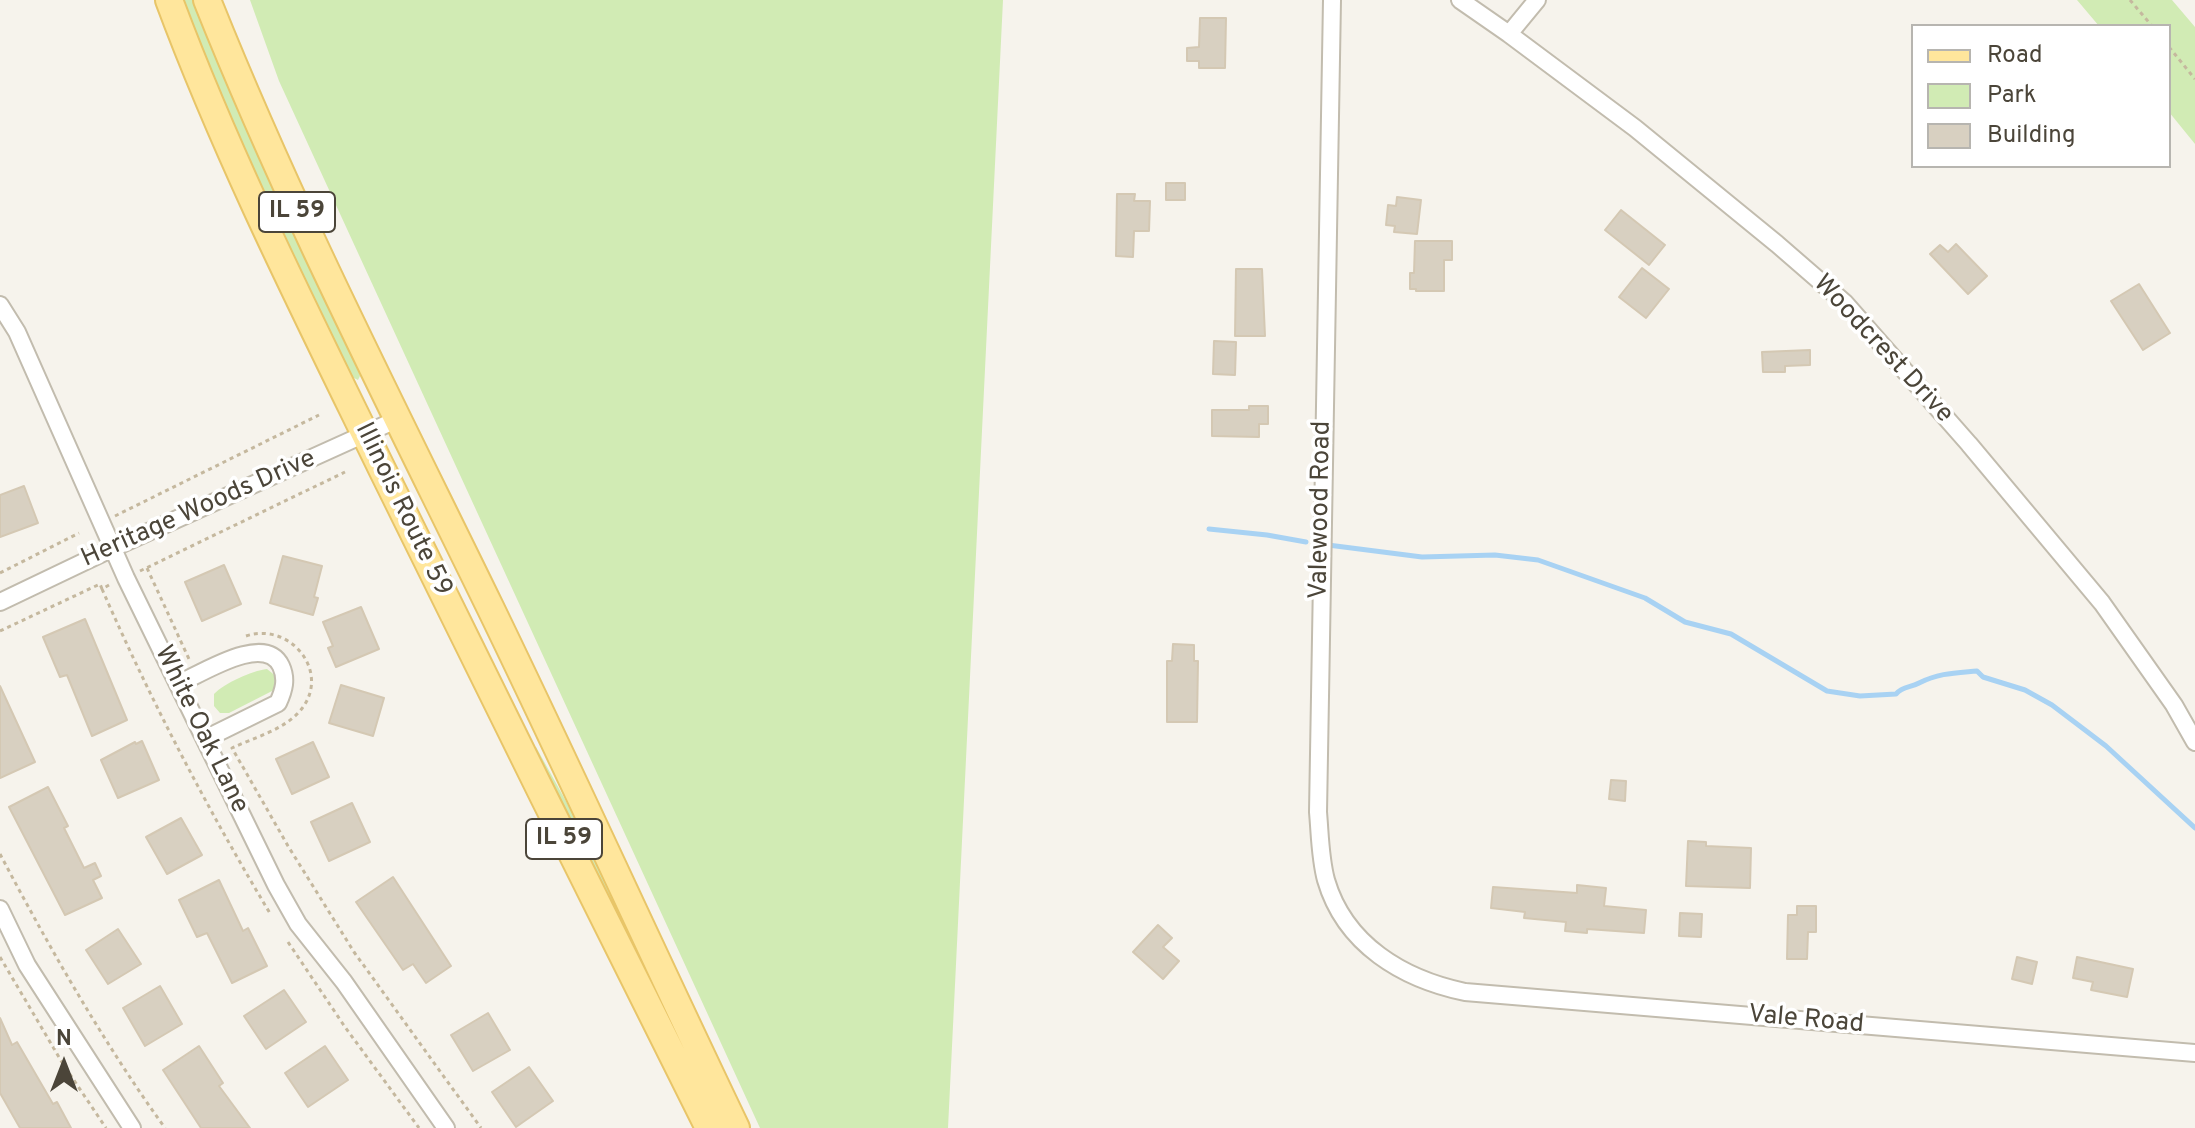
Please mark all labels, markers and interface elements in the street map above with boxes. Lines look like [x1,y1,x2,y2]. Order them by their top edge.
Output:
legend [1911,24,2171,168]
text: Road [1987,41,2043,71]
text: Park [1987,81,2037,111]
text: Building [1987,121,2076,151]
road number: IL 59 [259,192,335,232]
street label: Woodcrest Drive [1805,269,1959,431]
street label: Illinois Route 59 [347,418,457,602]
street label: Valewood Road [1305,421,1339,599]
street label: Heritage Woods Drive [77,444,321,576]
street label: White Oak Lane [146,641,254,819]
road number: IL 59 [526,819,602,859]
street label: Vale Road [1747,1000,1865,1042]
north arrow [24,1024,104,1104]
text: N [56,1026,72,1053]

